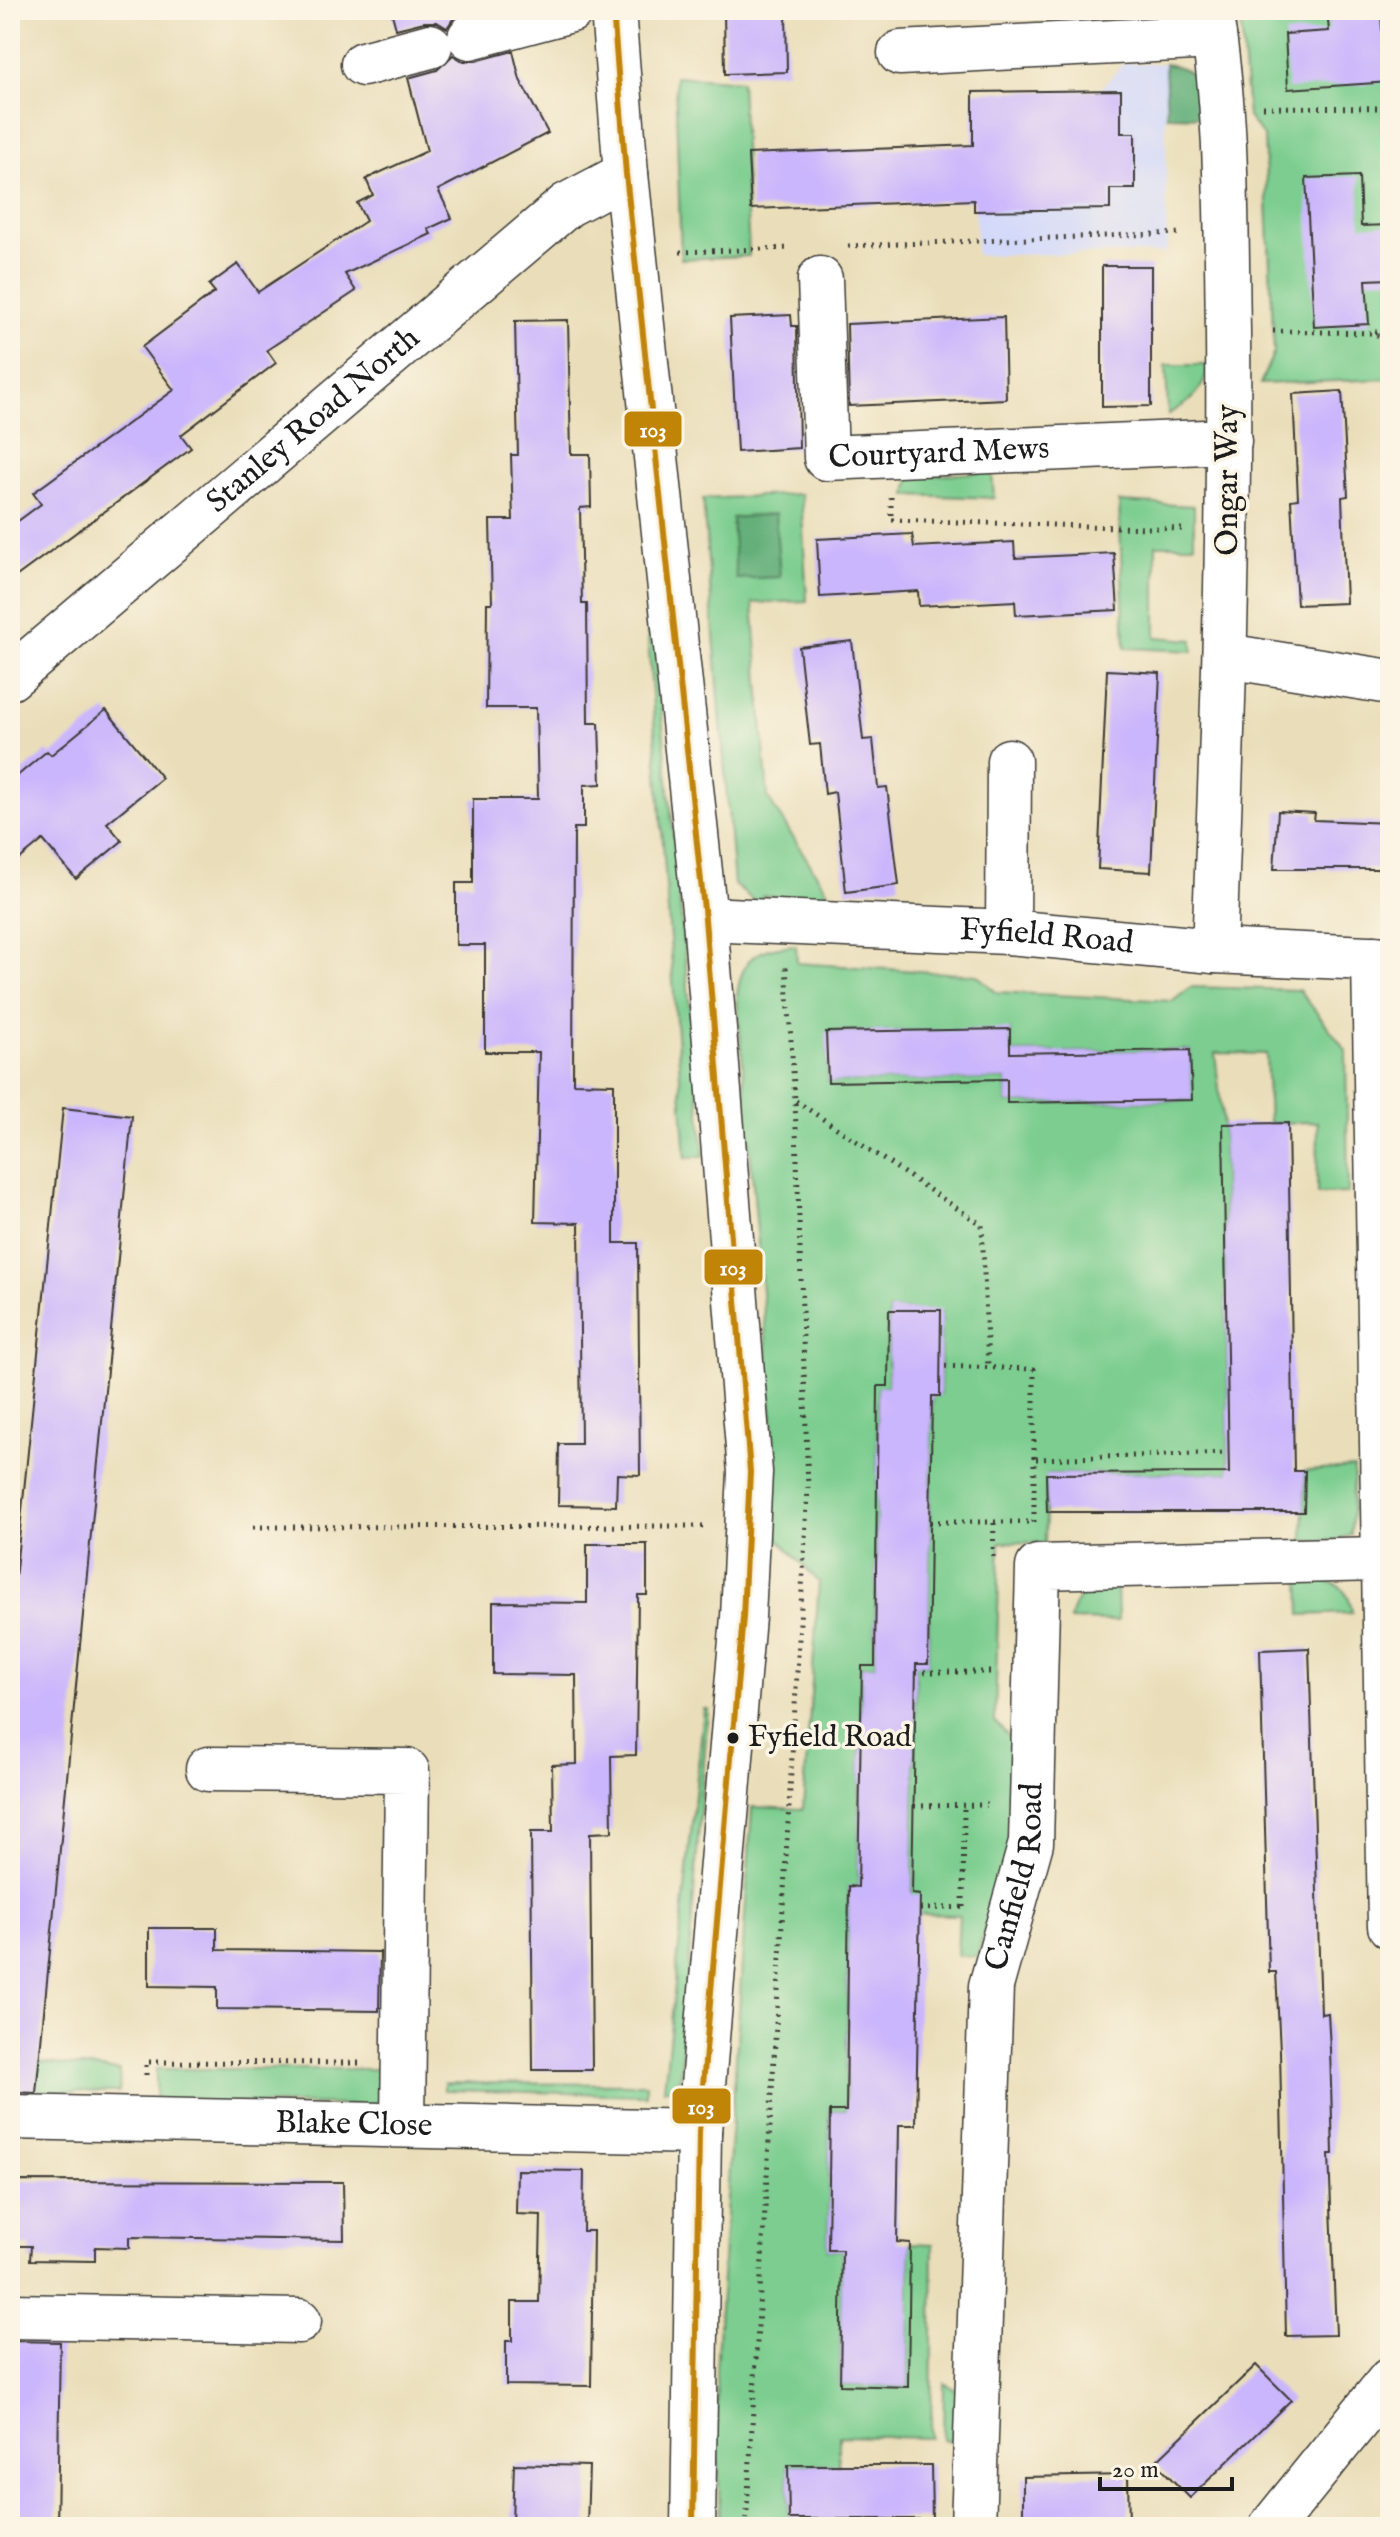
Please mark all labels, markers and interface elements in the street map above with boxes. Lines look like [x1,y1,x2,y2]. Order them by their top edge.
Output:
street label: Stanley Road North [198,318,429,523]
street label: Ongar Way [1208,404,1249,556]
line badge: 103 [623,410,683,448]
text: 103 [639,417,667,445]
street label: Courtyard Mews [827,428,1050,478]
street label: Fyfield Road [959,909,1136,964]
line badge: 103 [703,1248,764,1286]
text: 103 [719,1255,747,1283]
place label: Fyfield Road [748,1719,913,1757]
marker: Fyfield Road [725,1730,741,1746]
street label: Canfield Road [976,1781,1053,1975]
line badge: 103 [671,2087,732,2125]
text: 103 [687,2094,715,2122]
street label: Blake Close [275,2102,433,2147]
scale bar [1100,2441,1232,2491]
text: 20 m [1112,2455,1159,2486]

